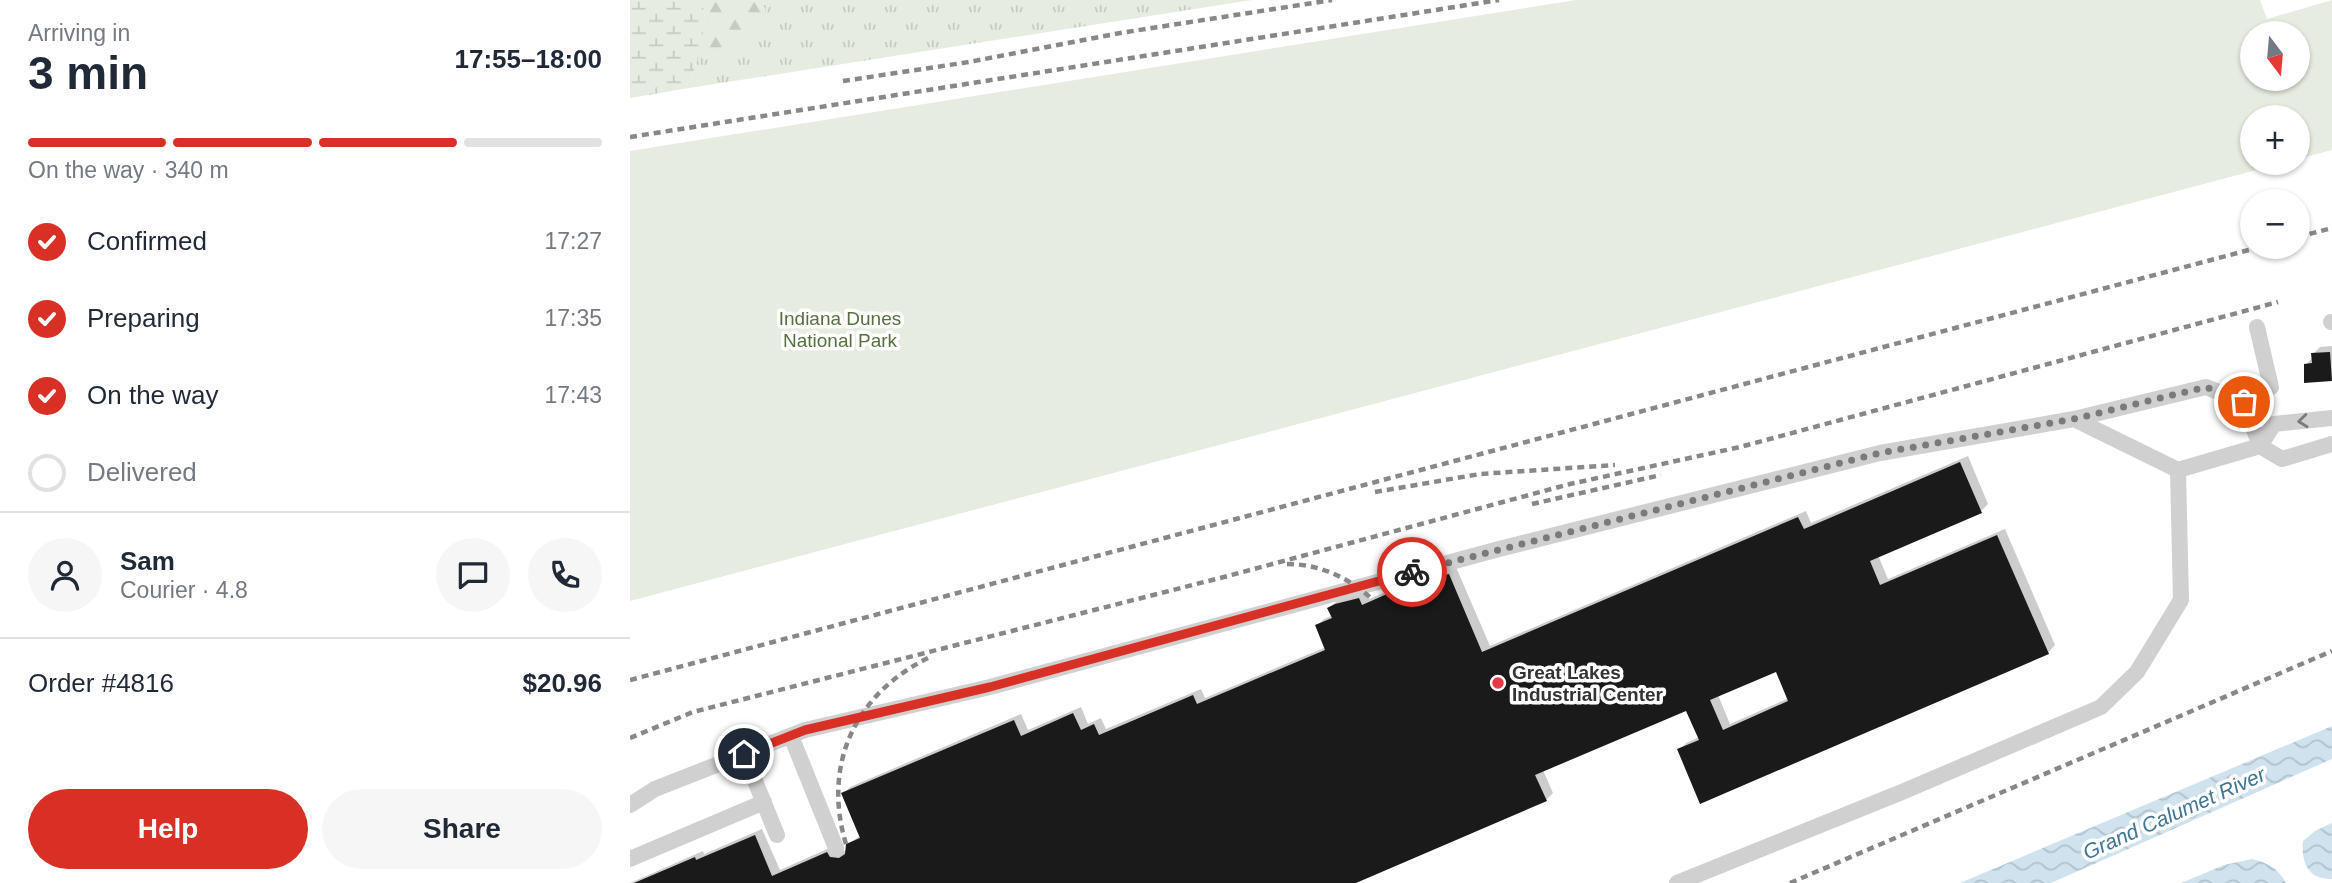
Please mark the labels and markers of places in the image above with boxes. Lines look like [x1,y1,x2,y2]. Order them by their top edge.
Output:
pin [2214,372,2274,432]
place label: Great Lakes Industrial Center [1512,662,1664,705]
marker: Great Lakes Industrial Center [1490,675,1506,691]
pin [714,724,774,784]

